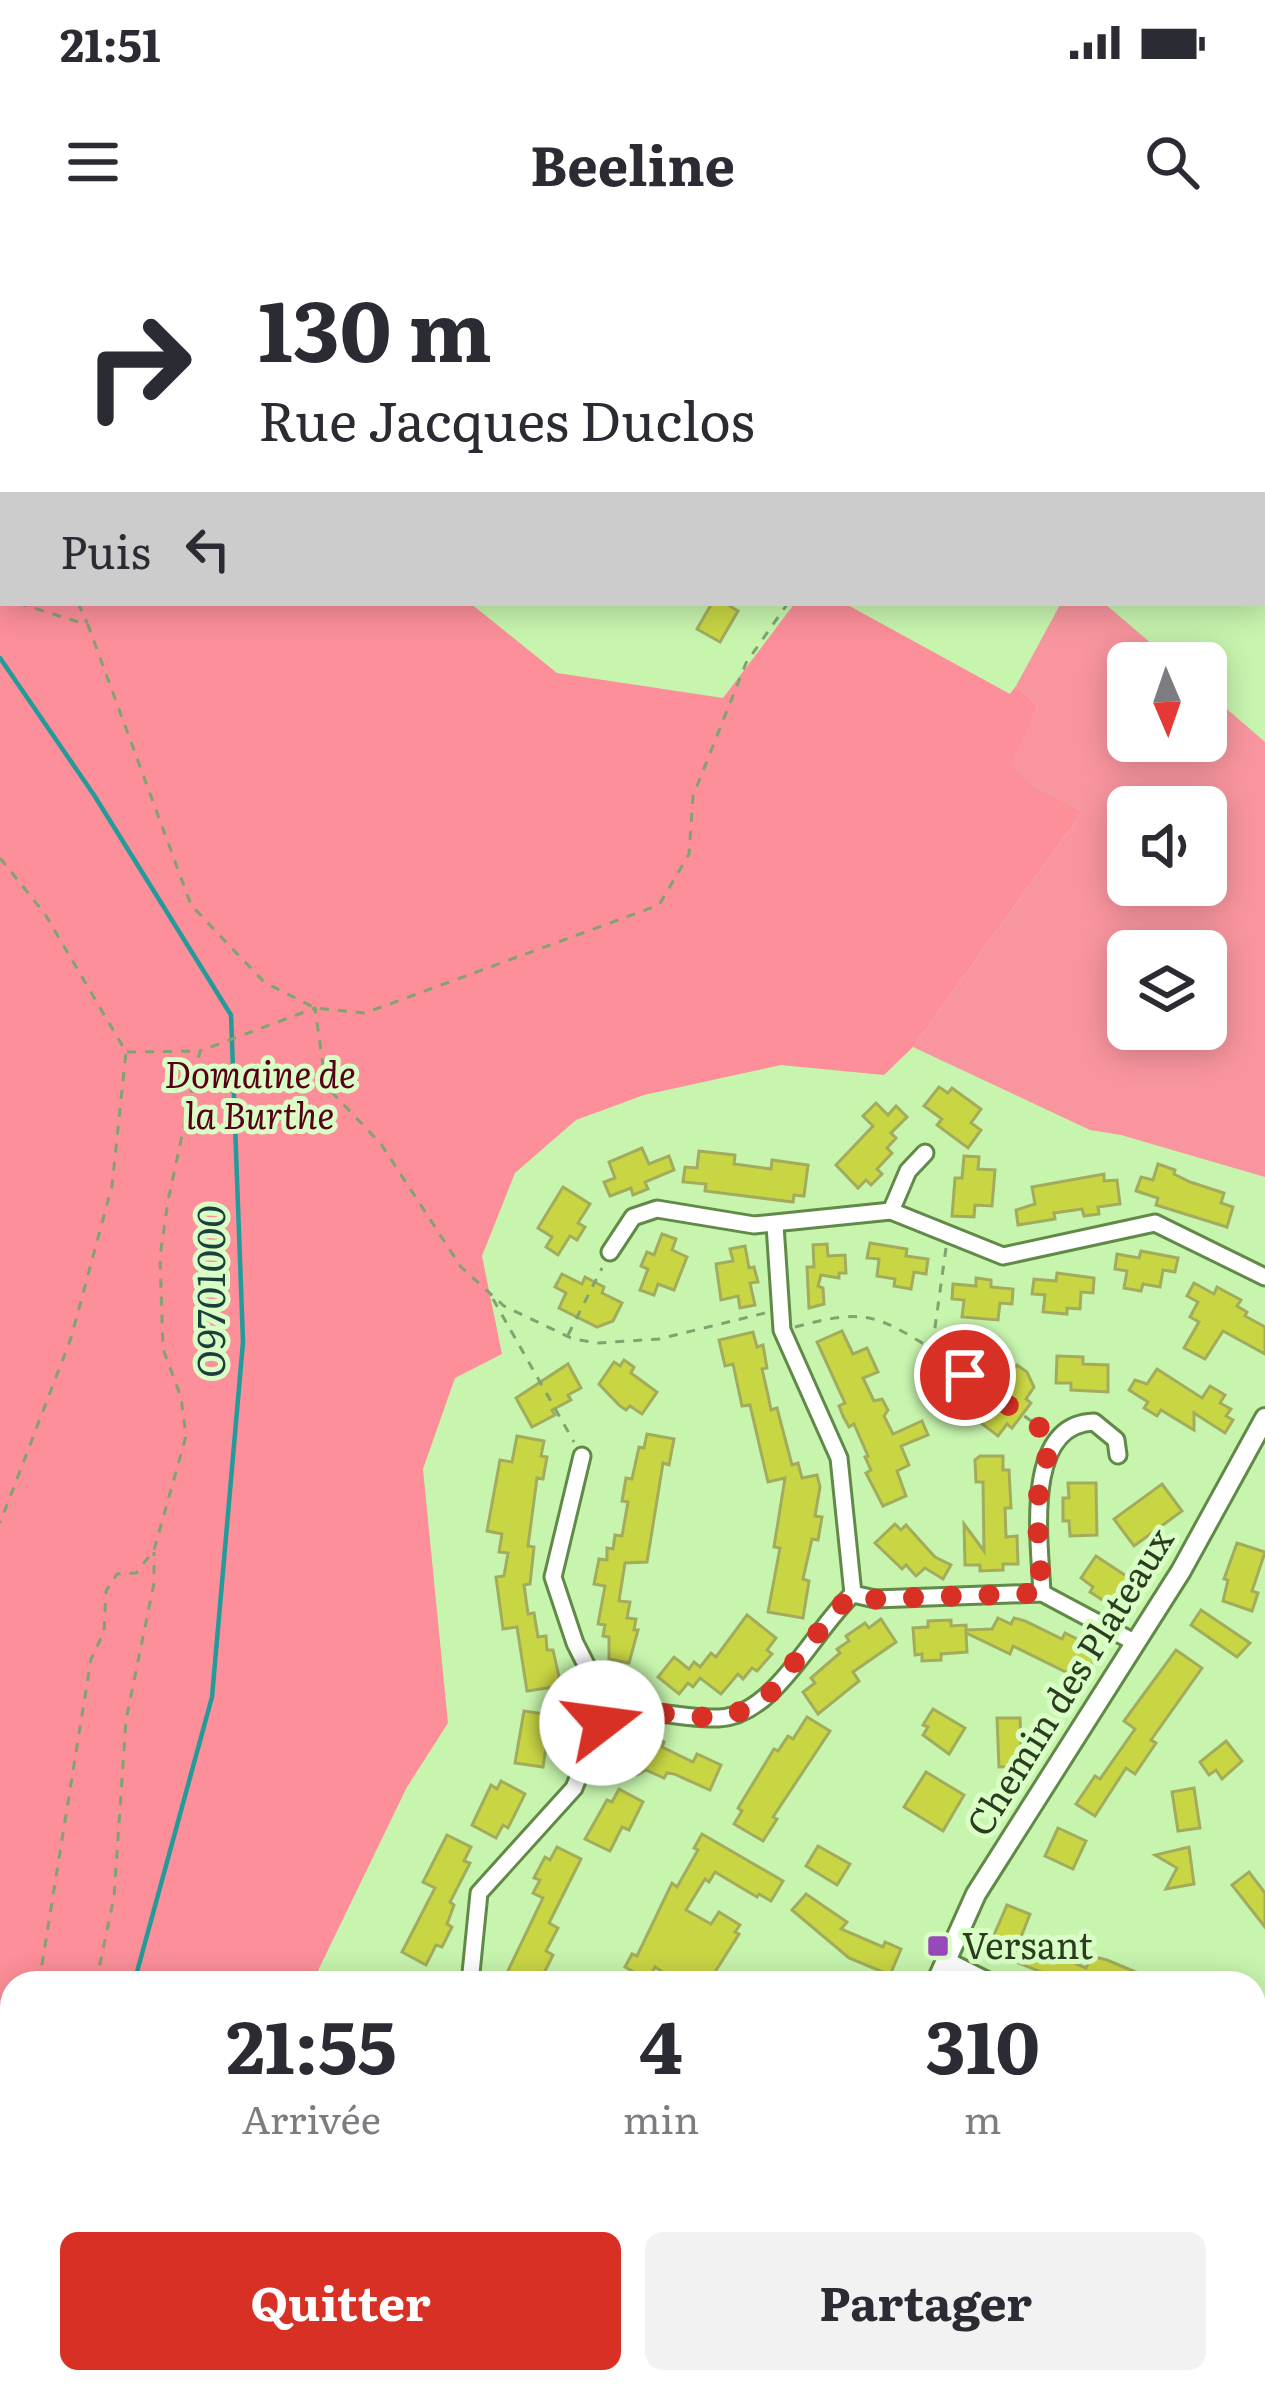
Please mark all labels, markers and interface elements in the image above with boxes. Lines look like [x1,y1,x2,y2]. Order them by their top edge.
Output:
text: 21:51 [60,9,161,76]
text: Beeline [530,122,735,203]
icon: menu [60,129,126,195]
icon: search [1139,129,1205,195]
text: 130 m [258,263,492,388]
icon: right [60,288,216,444]
text: Rue Jacques Duclos [258,377,755,458]
text: Puis [60,516,151,583]
icon: left [175,516,241,582]
north arrow [1107,642,1227,762]
map controls [1107,642,1227,1050]
button: sound [1107,786,1227,906]
button: layers [1107,930,1227,1050]
park label: Domaine de la Burthe [164,1046,356,1140]
water label: O9701000 [179,1206,237,1378]
pin [914,1324,1016,1426]
icon: arrive [932,1342,998,1408]
street label: Chemin des Plateaux [951,1516,1185,1845]
position arrow [539,1660,665,1786]
place label: Versant [962,1917,1093,1970]
marker: Versant [925,1933,951,1959]
text: 21:55 [226,1989,397,2096]
text: 4 [639,1989,683,2096]
text: 310 [926,1989,1040,2096]
text: Arrivée [242,2088,381,2146]
text: min [623,2088,699,2146]
text: m [964,2088,1002,2146]
button: Quitter [60,2232,621,2370]
button: Partager [645,2232,1206,2370]

